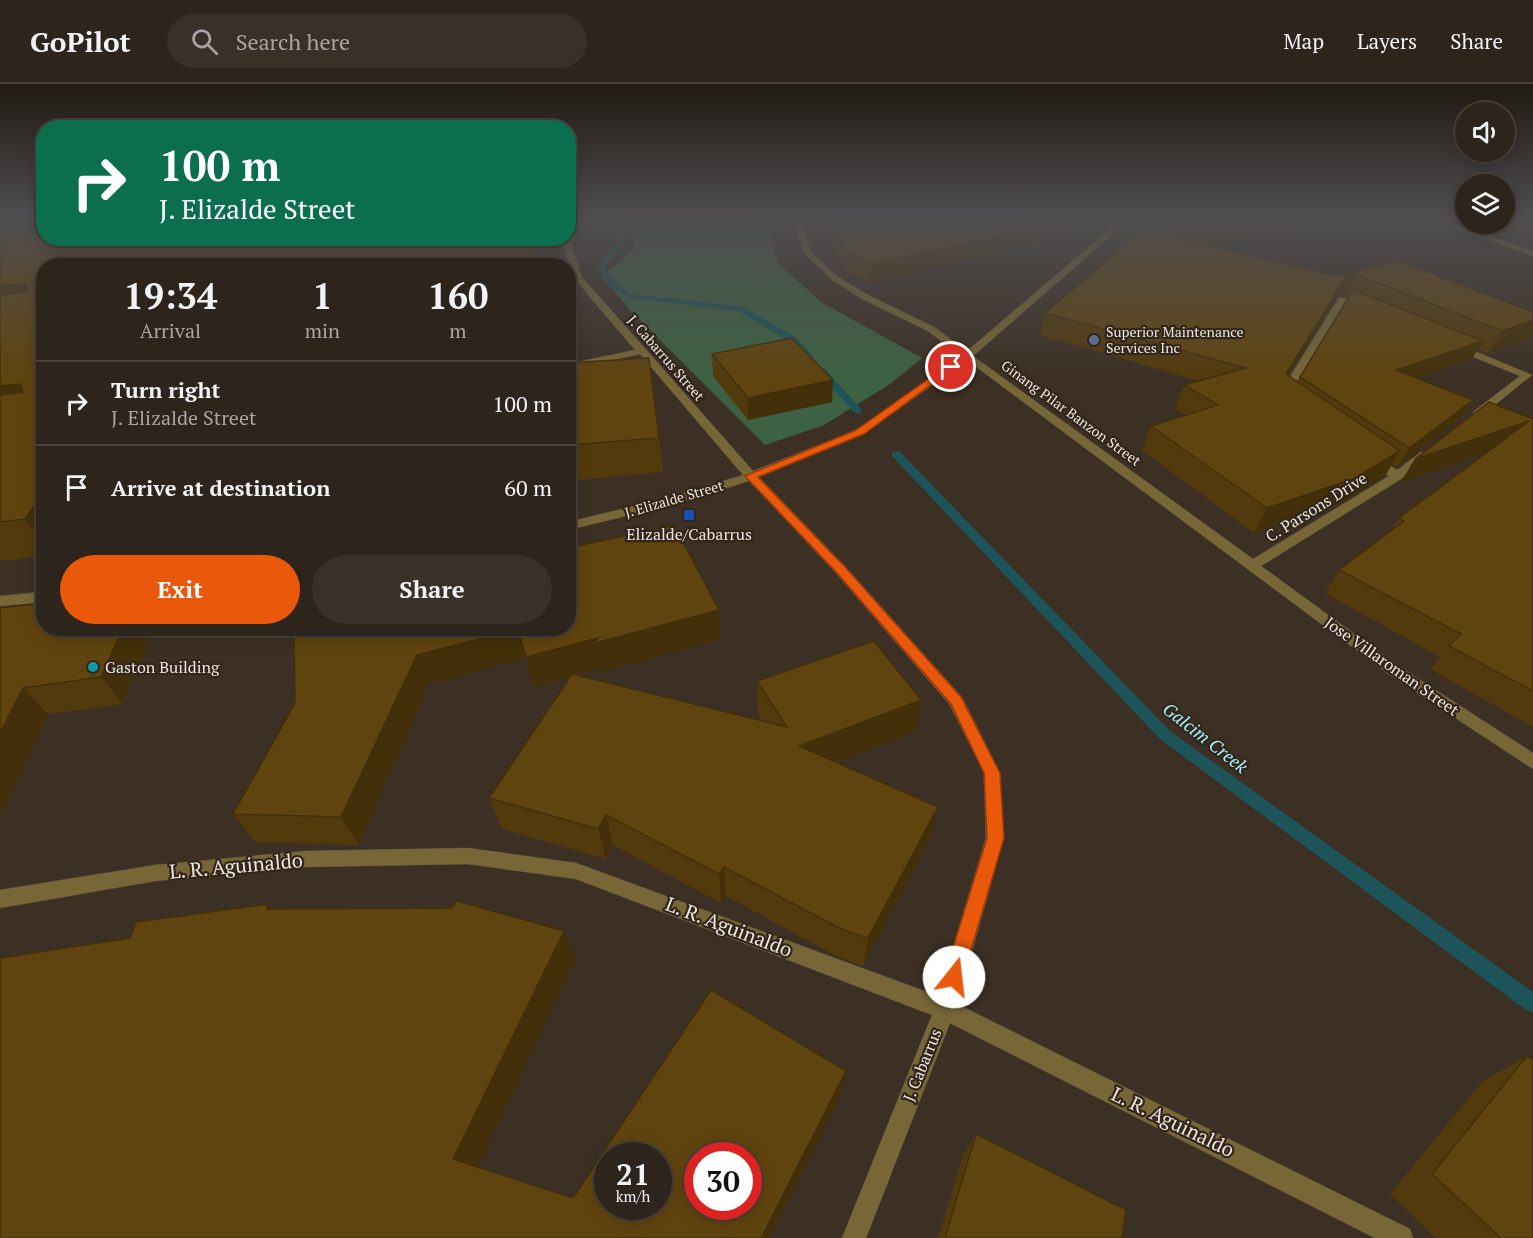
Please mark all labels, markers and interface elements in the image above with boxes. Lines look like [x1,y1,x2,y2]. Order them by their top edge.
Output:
search box [167,14,587,68]
text: GoPilot [30,23,131,60]
icon: search [188,25,221,58]
text: Search here [236,27,350,56]
text: Map [1283,27,1324,55]
text: Layers [1357,27,1417,55]
text: Share [1450,27,1503,55]
map controls [1455,102,1515,234]
button: sound [1455,102,1515,162]
text: 100 m [159,137,280,193]
icon: right [60,144,138,222]
button: layers [1455,174,1515,234]
text: J. Elizalde Street [159,191,355,227]
text: 19:34 [124,272,217,319]
text: 1 [312,272,333,319]
text: 160 [427,272,488,319]
street label: J. Cabarrus Street [624,311,709,405]
text: Arrival [140,317,201,344]
text: min [305,317,340,344]
text: m [449,317,467,344]
place label: Superior Maintenance Services Inc [1106,322,1244,357]
marker: Superior Maintenance Services Inc [1087,333,1101,347]
pin [925,341,976,392]
icon: arrive [934,350,967,383]
street label: Ginang Pilar Banzon Street [998,355,1146,470]
text: Turn right [111,375,220,404]
icon: right [60,387,93,420]
text: 100 m [492,389,552,418]
text: J. Elizalde Street [111,404,256,431]
street label: C. Parsons Drive [1261,467,1371,547]
icon: arrive [60,471,93,504]
text: Arrive at destination [111,473,330,502]
text: 60 m [504,473,552,502]
street label: J. Elizalde Street [622,475,726,522]
marker: Elizalde/Cabarrus [682,508,696,522]
place label: Elizalde/Cabarrus [626,523,752,545]
button: Exit [60,555,300,624]
button: Share [312,555,552,624]
street label: Jose Villaroman Street [1321,611,1464,721]
place label: Gaston Building [105,656,220,678]
marker: Gaston Building [86,660,100,674]
water label: Galcim Creek [1158,696,1253,778]
street label: L. R. Aguinaldo [168,846,304,885]
street label: L. R. Aguinaldo [662,890,796,963]
position arrow [922,945,986,1009]
street label: J. Cabarrus [897,1025,947,1105]
street label: L. R. Aguinaldo [1107,1080,1239,1163]
speed limit sign: 30 [684,1142,762,1220]
text: 21 [616,1154,650,1194]
text: km/h [616,1186,650,1206]

